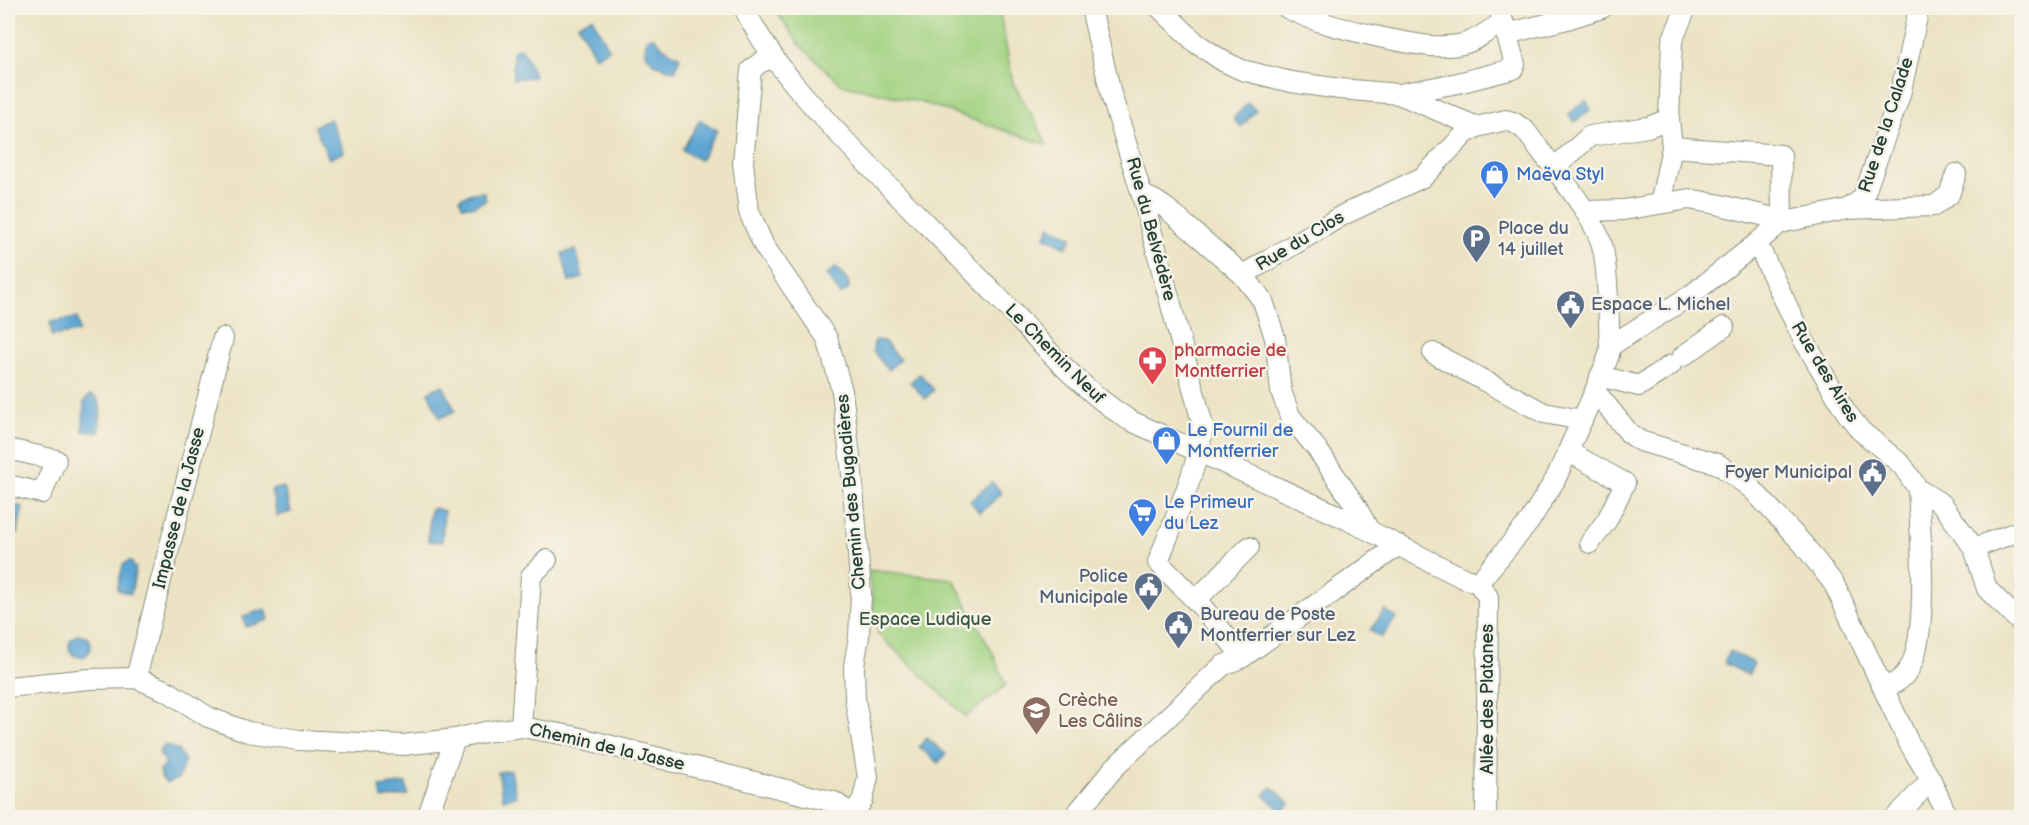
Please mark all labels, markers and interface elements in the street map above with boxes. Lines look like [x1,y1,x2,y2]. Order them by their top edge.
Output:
street label: Rue de la Calade [1854,54,1918,195]
street label: Rue du Belvédère [1122,155,1180,303]
shop icon: Maëva Styl [1479,158,1511,200]
place label: Maëva Styl [1516,164,1604,185]
street label: Rue du Clos [1252,206,1348,276]
place label: Place du 14 juillet [1498,218,1569,260]
parking icon: Place du 14 juillet [1461,222,1493,264]
public building icon: Espace L. Michel [1554,288,1586,330]
place label: Espace L. Michel [1591,294,1730,315]
street label: Le Chemin Neuf [1001,300,1110,409]
street label: Rue des Aires [1787,318,1863,426]
place label: pharmacie de Montferrier [1174,340,1287,382]
pharmacy icon: pharmacie de Montferrier [1137,344,1169,386]
street label: Chemin des Bugadières [832,393,870,591]
place label: Le Fournil de Montferrier [1187,420,1294,462]
shop icon: Le Fournil de Montferrier [1150,424,1182,466]
street label: Impasse de la Jasse [149,425,209,591]
public building icon: Foyer Municipal [1857,456,1889,498]
place label: Foyer Municipal [1724,462,1852,483]
place label: Le Primeur du Lez [1164,492,1254,534]
supermarket icon: Le Primeur du Lez [1127,496,1159,538]
place label: Police Municipale [1039,566,1128,608]
public building icon: Police Municipale [1133,570,1165,612]
place label: Bureau de Poste Montferrier sur Lez [1200,604,1356,646]
public building icon: Bureau de Poste Montferrier sur Lez [1163,608,1195,650]
park label: Espace Ludique [859,609,992,630]
street label: Allée des Platanes [1477,624,1498,774]
place label: Crèche Les Câlins [1058,690,1143,732]
school or university icon: Crèche Les Câlins [1021,694,1053,736]
street label: Chemin de la Jasse [527,719,687,775]

